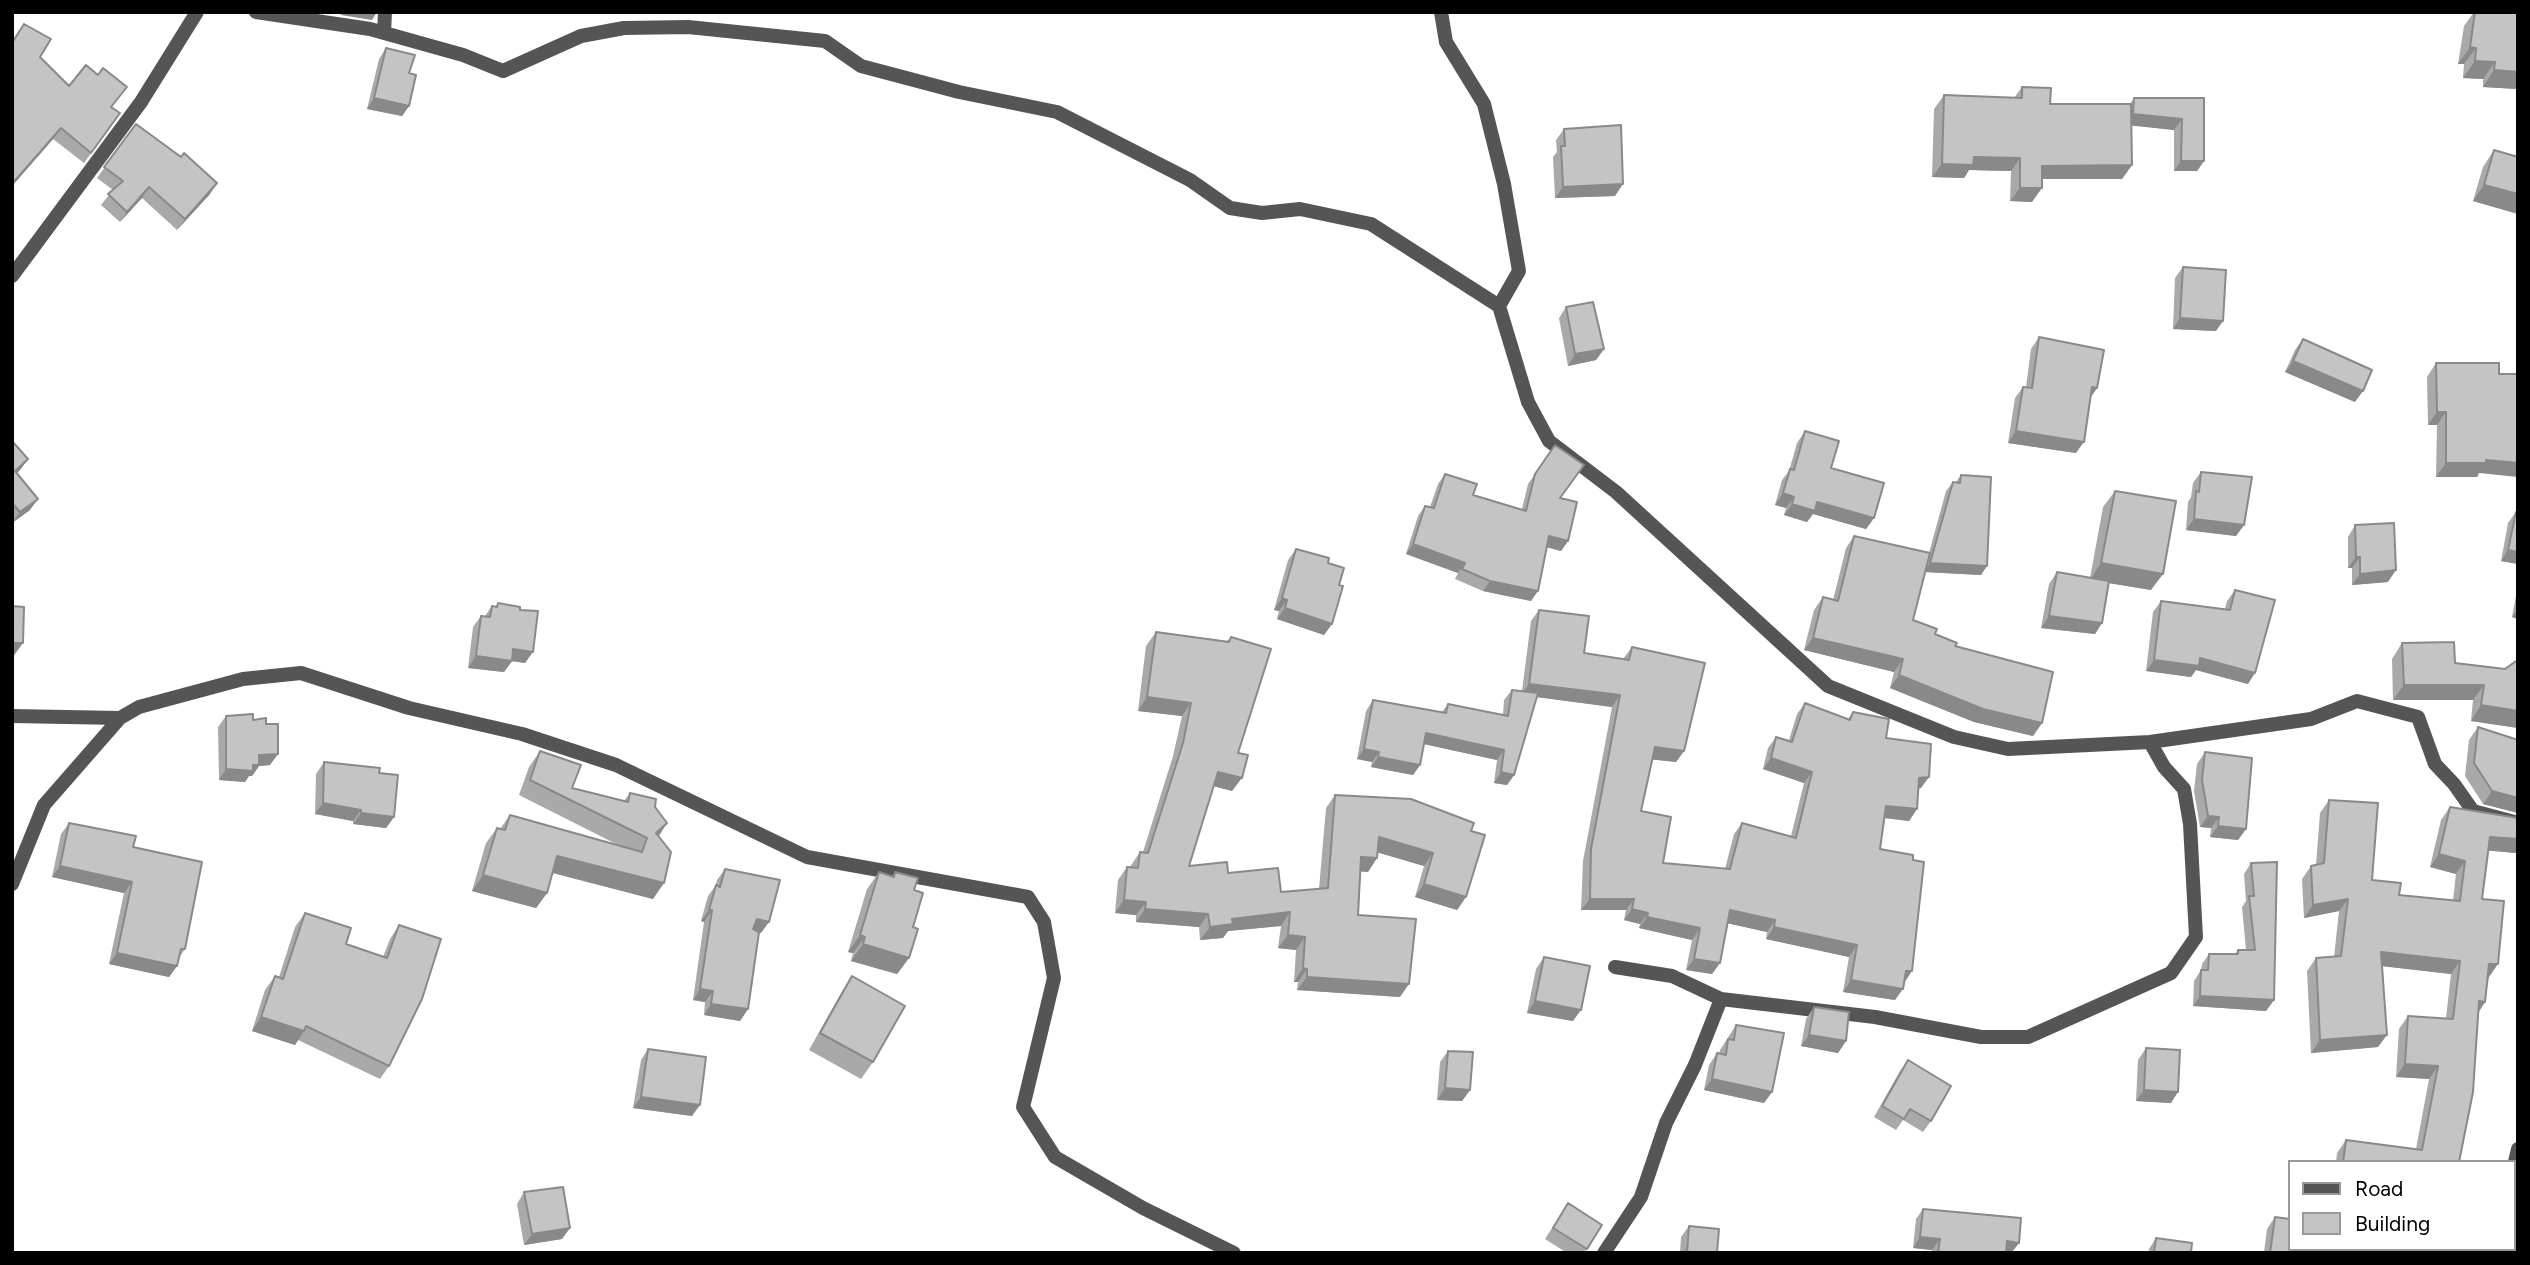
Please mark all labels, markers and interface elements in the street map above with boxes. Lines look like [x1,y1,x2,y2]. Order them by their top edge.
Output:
legend [2288,1160,2516,1251]
text: Road [2355,1176,2403,1201]
text: Building [2355,1211,2430,1236]

